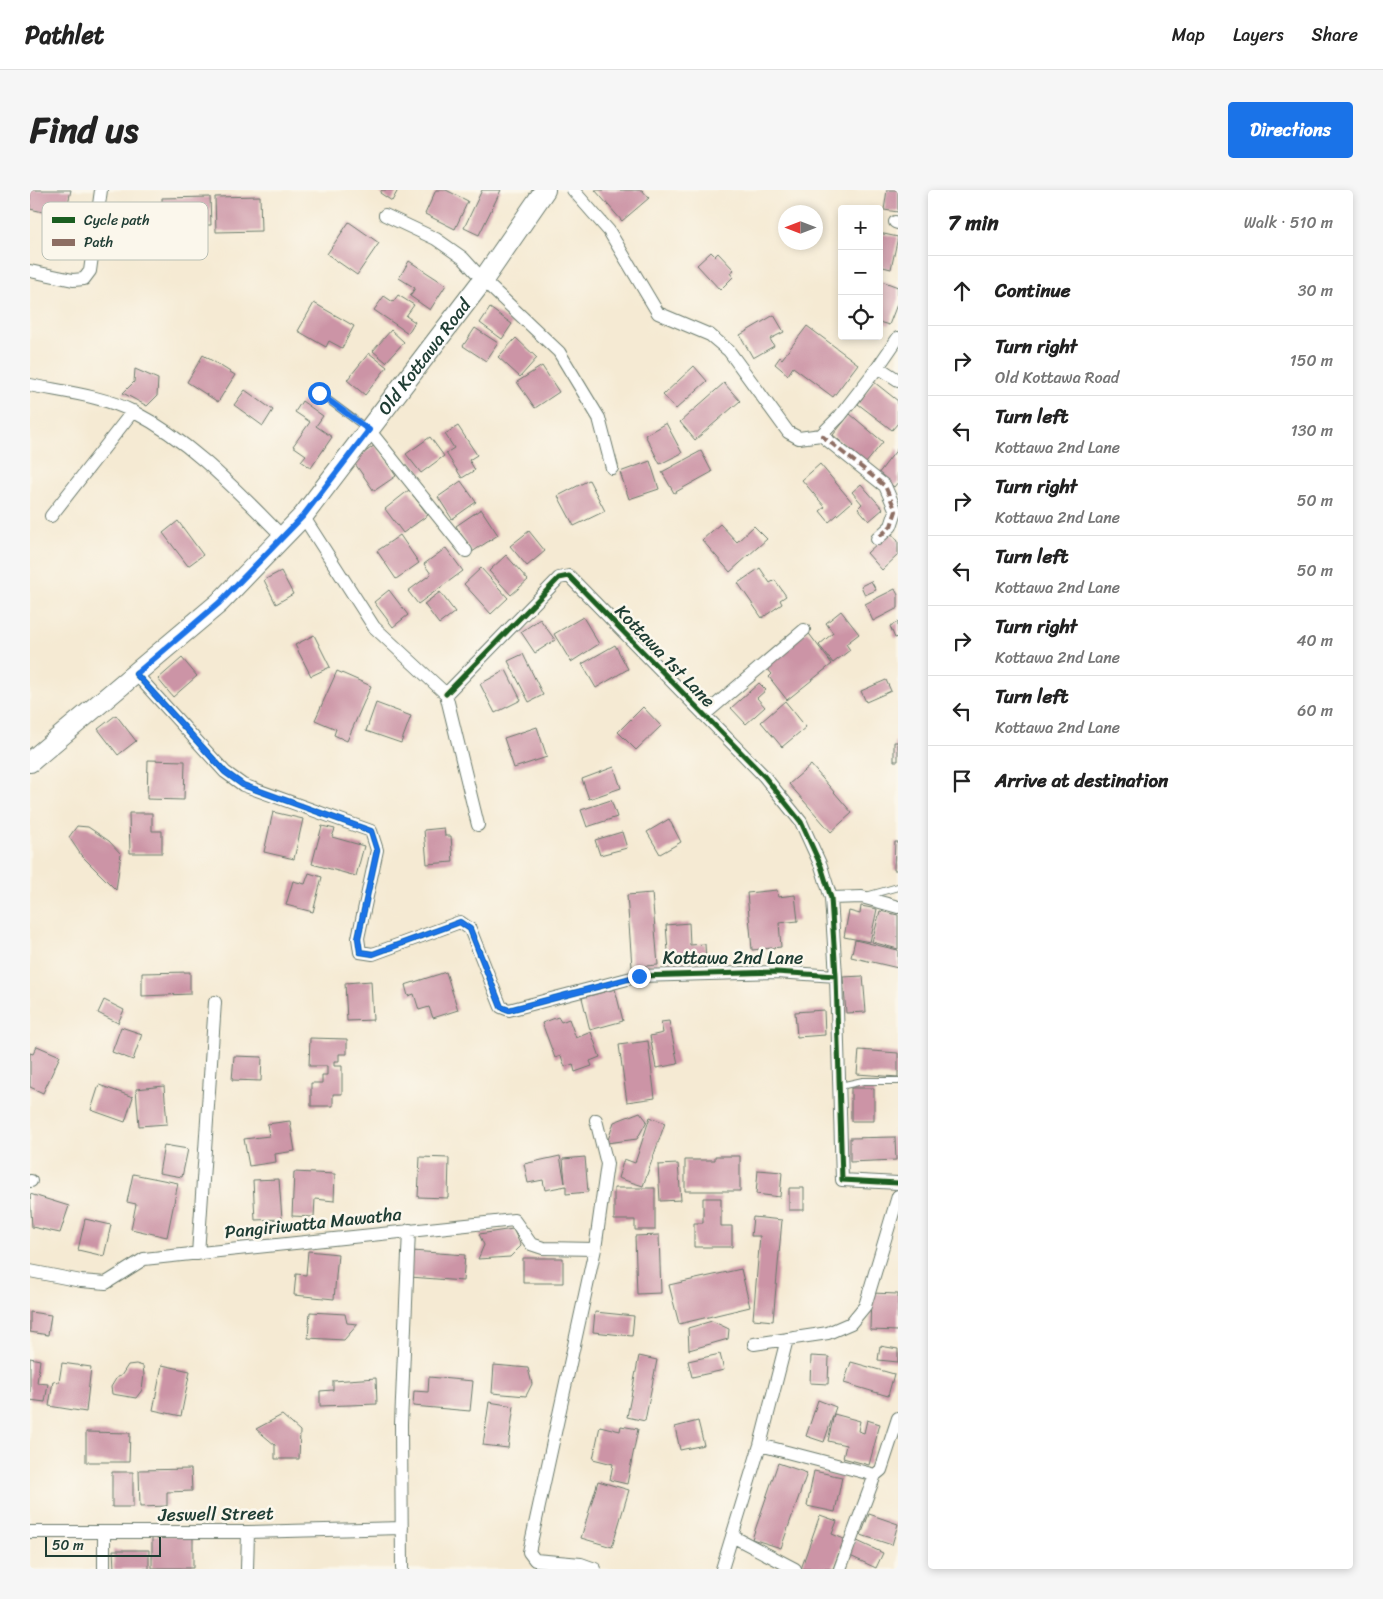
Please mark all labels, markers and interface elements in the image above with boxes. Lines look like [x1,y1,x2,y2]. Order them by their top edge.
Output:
text: Pathlet [25,14,104,56]
text: Map [1172,19,1205,51]
text: Layers [1233,19,1284,51]
text: Share [1312,19,1358,51]
text: Find us [30,99,138,161]
button: Directions [1228,102,1353,158]
legend [42,202,208,260]
text: 7 min [948,204,999,242]
north arrow [778,205,823,250]
map controls [838,205,883,340]
button: + [838,205,883,250]
text: Cycle path [84,208,150,233]
text: Walk · 510 m [1244,208,1333,237]
text: Path [84,230,113,255]
button: − [838,250,883,295]
text: Continue [995,274,1071,307]
text: 30 m [1298,276,1333,305]
icon: ahead [948,277,976,305]
street label: Old Kottawa Road [369,290,480,422]
button: locate [838,295,883,340]
text: Turn right [995,330,1077,363]
text: 150 m [1290,346,1333,375]
icon: right [948,347,976,375]
text: Old Kottawa Road [995,363,1119,392]
route start [308,382,331,405]
text: Turn left [995,400,1068,433]
text: 130 m [1291,416,1333,445]
icon: left [948,417,976,445]
text: Kottawa 2nd Lane [995,433,1120,462]
text: Turn right [995,470,1077,503]
text: 50 m [1297,486,1333,515]
icon: right [948,487,976,515]
text: Kottawa 2nd Lane [995,503,1120,532]
text: Turn left [995,540,1068,573]
text: 50 m [1297,556,1333,585]
icon: left [948,557,976,585]
text: Kottawa 2nd Lane [995,573,1120,602]
street label: Kottawa 1st Lane [607,597,723,715]
text: Turn right [995,610,1077,643]
text: 40 m [1296,626,1333,655]
icon: right [948,627,976,655]
text: Kottawa 2nd Lane [995,643,1120,672]
text: Turn left [995,680,1068,713]
text: 60 m [1297,696,1333,725]
icon: left [948,697,976,725]
text: Kottawa 2nd Lane [995,713,1120,742]
text: Arrive at destination [995,764,1168,797]
icon: arrive [948,767,976,795]
street label: Kottawa 2nd Lane [663,942,803,974]
route end [628,965,651,988]
street label: Pangiriwatta Mawatha [223,1198,404,1248]
street label: Jeswell Street [157,1497,274,1531]
text: 50 m [52,1533,84,1558]
scale bar [45,1534,161,1557]

